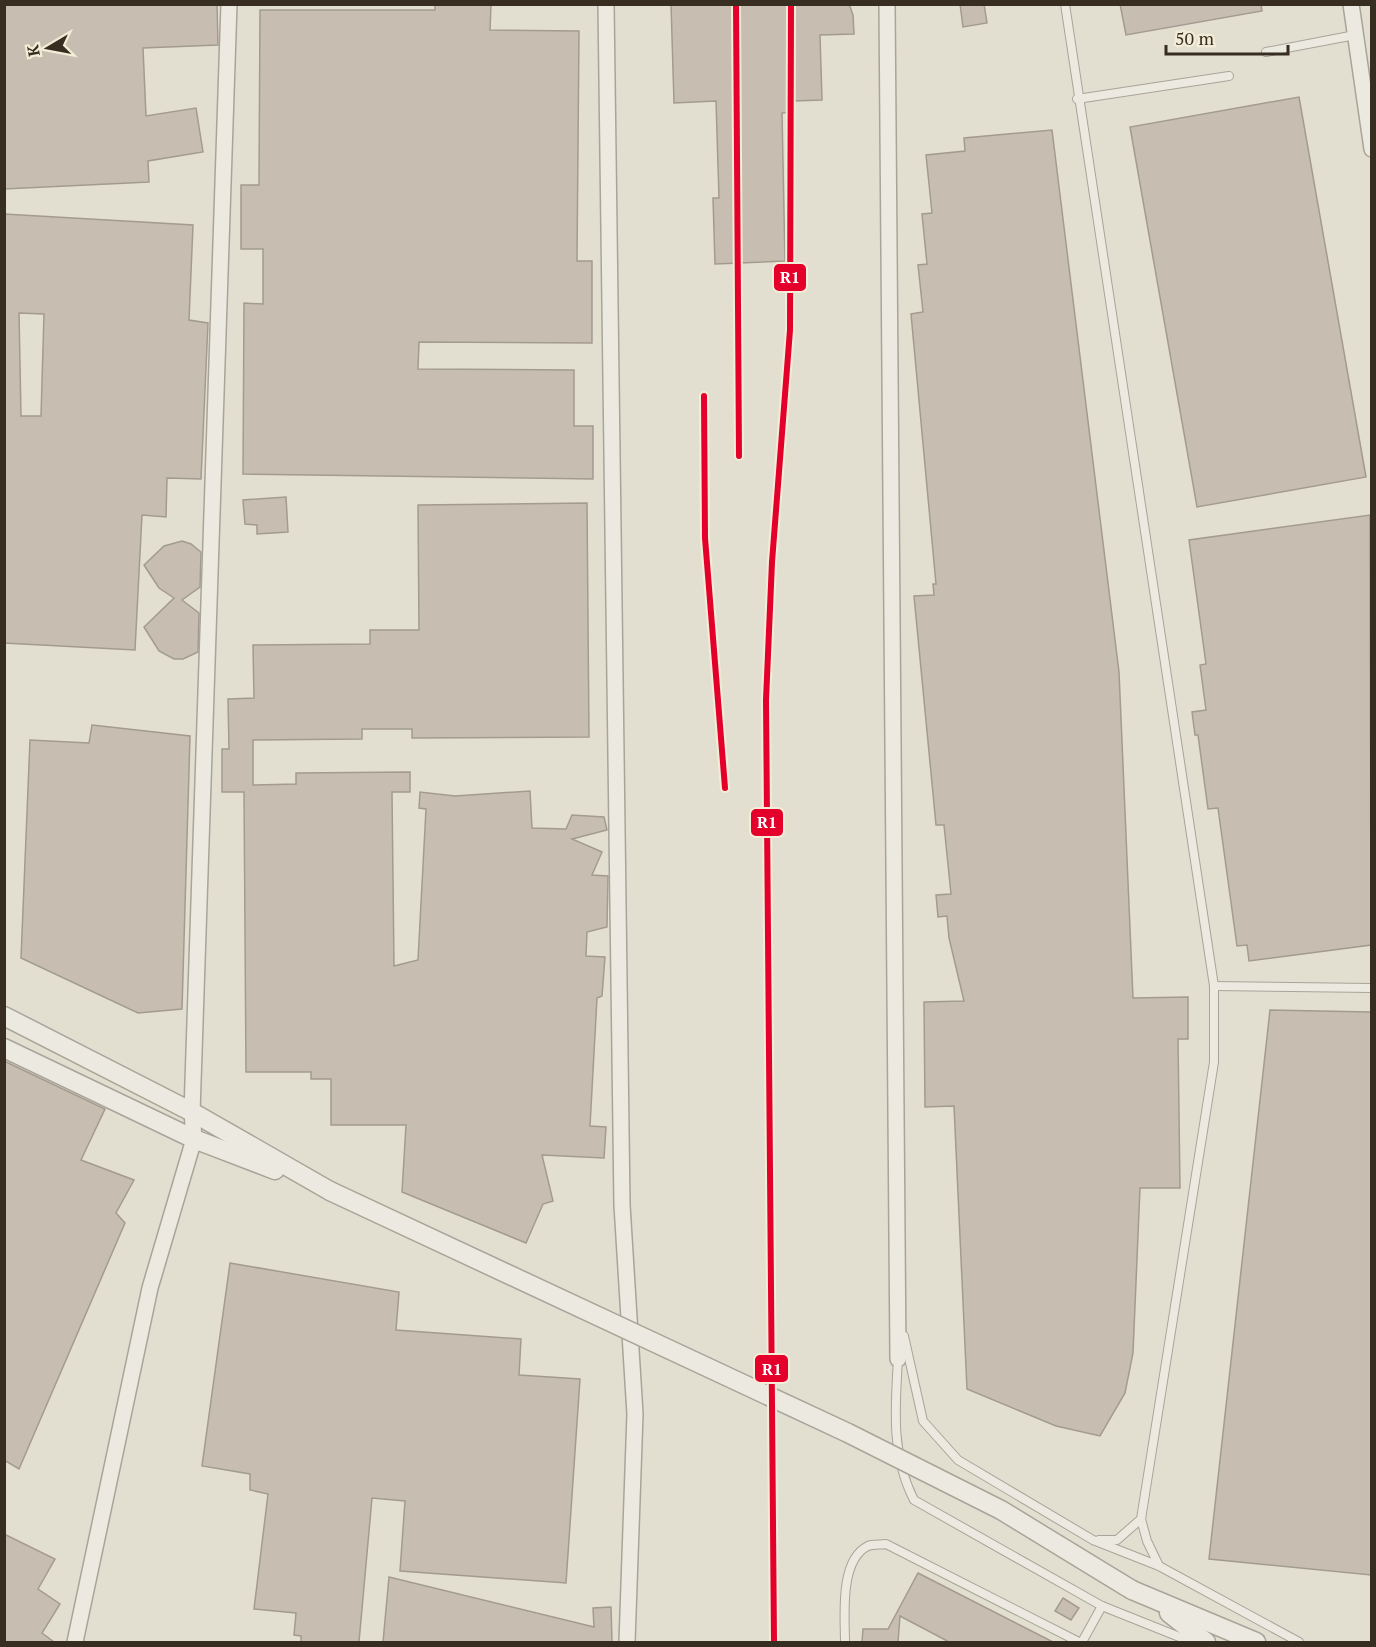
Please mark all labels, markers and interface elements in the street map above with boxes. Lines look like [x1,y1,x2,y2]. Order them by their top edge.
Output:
north arrow [18,18,78,78]
scale bar [1166,18,1288,56]
text: 50 m [1175,26,1215,50]
text: K [21,42,45,58]
line badge: R1 [773,263,807,292]
text: R1 [780,266,800,288]
line badge: R1 [750,808,784,837]
text: R1 [757,811,777,833]
line badge: R1 [754,1354,789,1383]
text: R1 [762,1358,782,1380]

